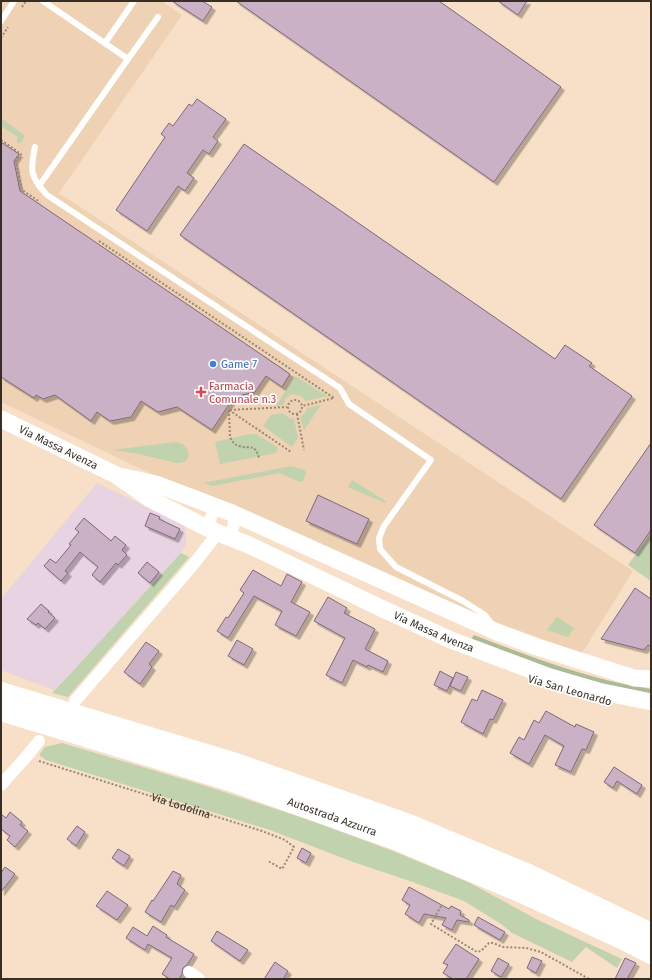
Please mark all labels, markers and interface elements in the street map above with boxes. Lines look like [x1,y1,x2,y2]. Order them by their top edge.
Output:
place label: Game 7 [221,358,257,371]
marker: Game 7 [208,359,218,369]
place label: Farmacia Comunale n.3 [209,380,276,406]
marker: Farmacia Comunale n.3 [196,387,206,397]
street label: Via Massa Avenza [17,423,100,472]
street label: Via Massa Avenza [391,609,476,655]
street label: Via San Leonardo [527,672,613,709]
street label: Via Lodolina [150,791,212,822]
street label: Autostrada Azzurra [286,795,378,839]

